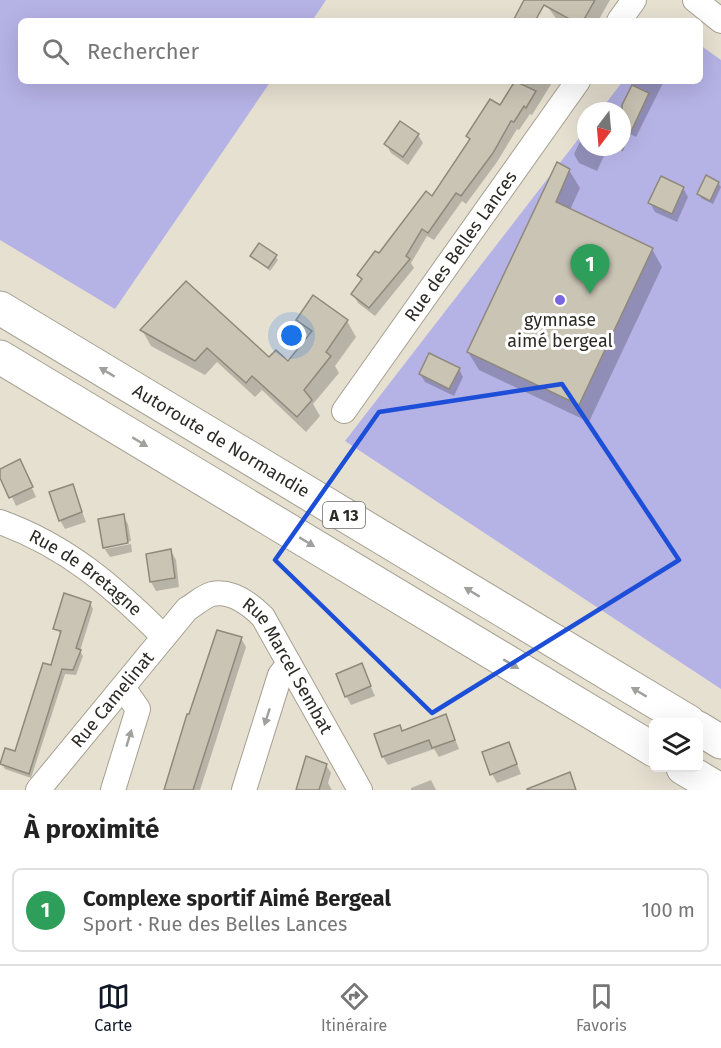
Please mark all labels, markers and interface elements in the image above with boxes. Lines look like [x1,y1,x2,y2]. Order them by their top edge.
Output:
search box [18,18,703,84]
icon: search [39,35,72,68]
text: Rechercher [87,38,199,65]
north arrow [577,102,631,156]
street label: Rue des Belles Lances [400,167,522,326]
pin: 1 [570,244,610,294]
marker: gymnase aimé bergeal [553,293,567,307]
place label: gymnase aimé bergeal [507,309,613,352]
your location [277,321,306,350]
one-way arrow [98,367,115,377]
street label: Autoroute de Normandie [129,379,314,502]
one-way arrow [132,436,148,447]
road number: A 13 [323,502,365,528]
street label: Rue de Bretagne [26,525,146,621]
one-way arrow [299,537,316,547]
one-way arrow [464,586,480,597]
street label: Rue Marcel Sembat [238,593,337,738]
street label: Rue Camelinat [66,647,159,752]
one-way arrow [503,659,520,669]
one-way arrow [631,687,647,698]
one-way arrow [262,708,271,726]
map controls [649,718,703,772]
button: layers [649,718,703,772]
one-way arrow [125,728,134,746]
text: À proximité [24,814,159,845]
text: Complexe sportif Aimé Bergeal [83,885,391,912]
text: 1 [41,898,50,922]
text: 100 m [642,898,695,922]
text: Sport · Rue des Belles Lances [83,912,347,936]
tab: Carte [94,980,132,1035]
tab: Itinéraire [321,980,387,1035]
tab: Favoris [576,980,627,1035]

